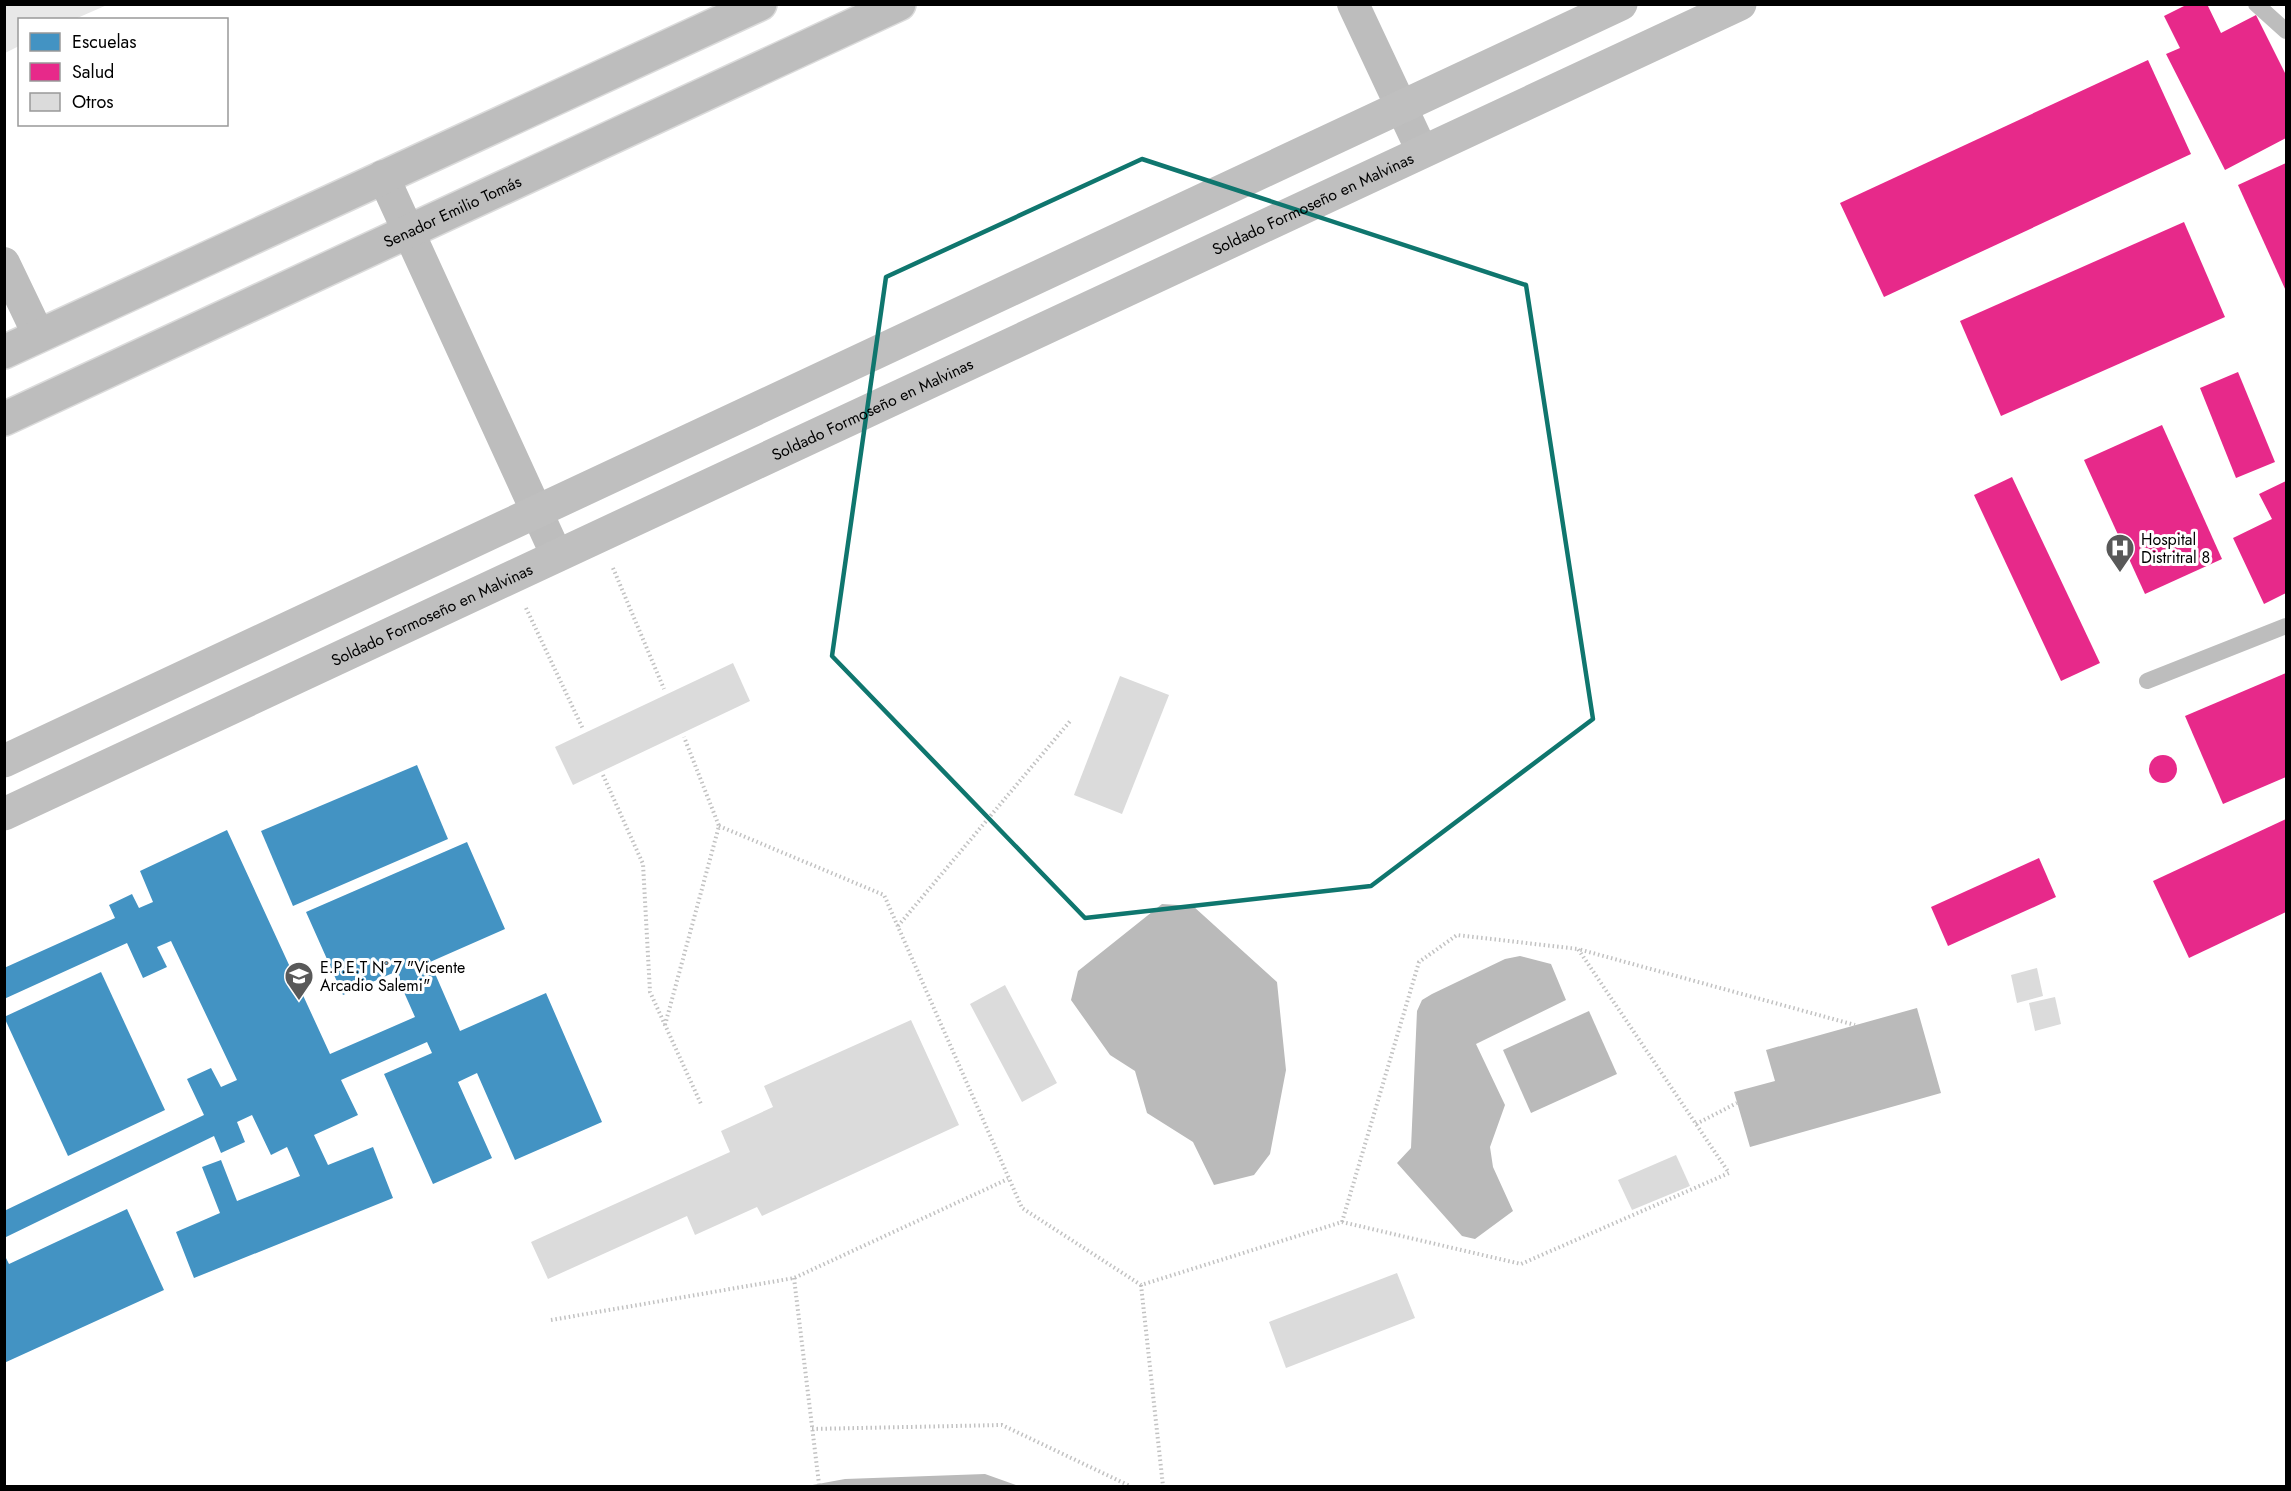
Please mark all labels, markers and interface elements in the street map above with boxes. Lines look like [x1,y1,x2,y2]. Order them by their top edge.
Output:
legend [18,18,228,126]
text: Escuelas [72,29,137,55]
text: Salud [72,59,114,85]
text: Otros [72,89,114,115]
street label: Soldado Formoseño en Malvinas [1208,146,1417,260]
street label: Senador Emilio Tomás [380,169,525,253]
street label: Soldado Formoseño en Malvinas [768,352,977,466]
place label: Hospital Distritral 8 [2141,528,2210,569]
hospital icon: Hospital Distritral 8 [2104,532,2136,574]
street label: Soldado Formoseño en Malvinas [327,557,536,671]
place label: E.P.E.T N° 7 "Vicente Arcadio Salemi" [320,956,465,997]
school or university icon: E.P.E.T N° 7 "Vicente Arcadio Salemi" [283,960,315,1002]

